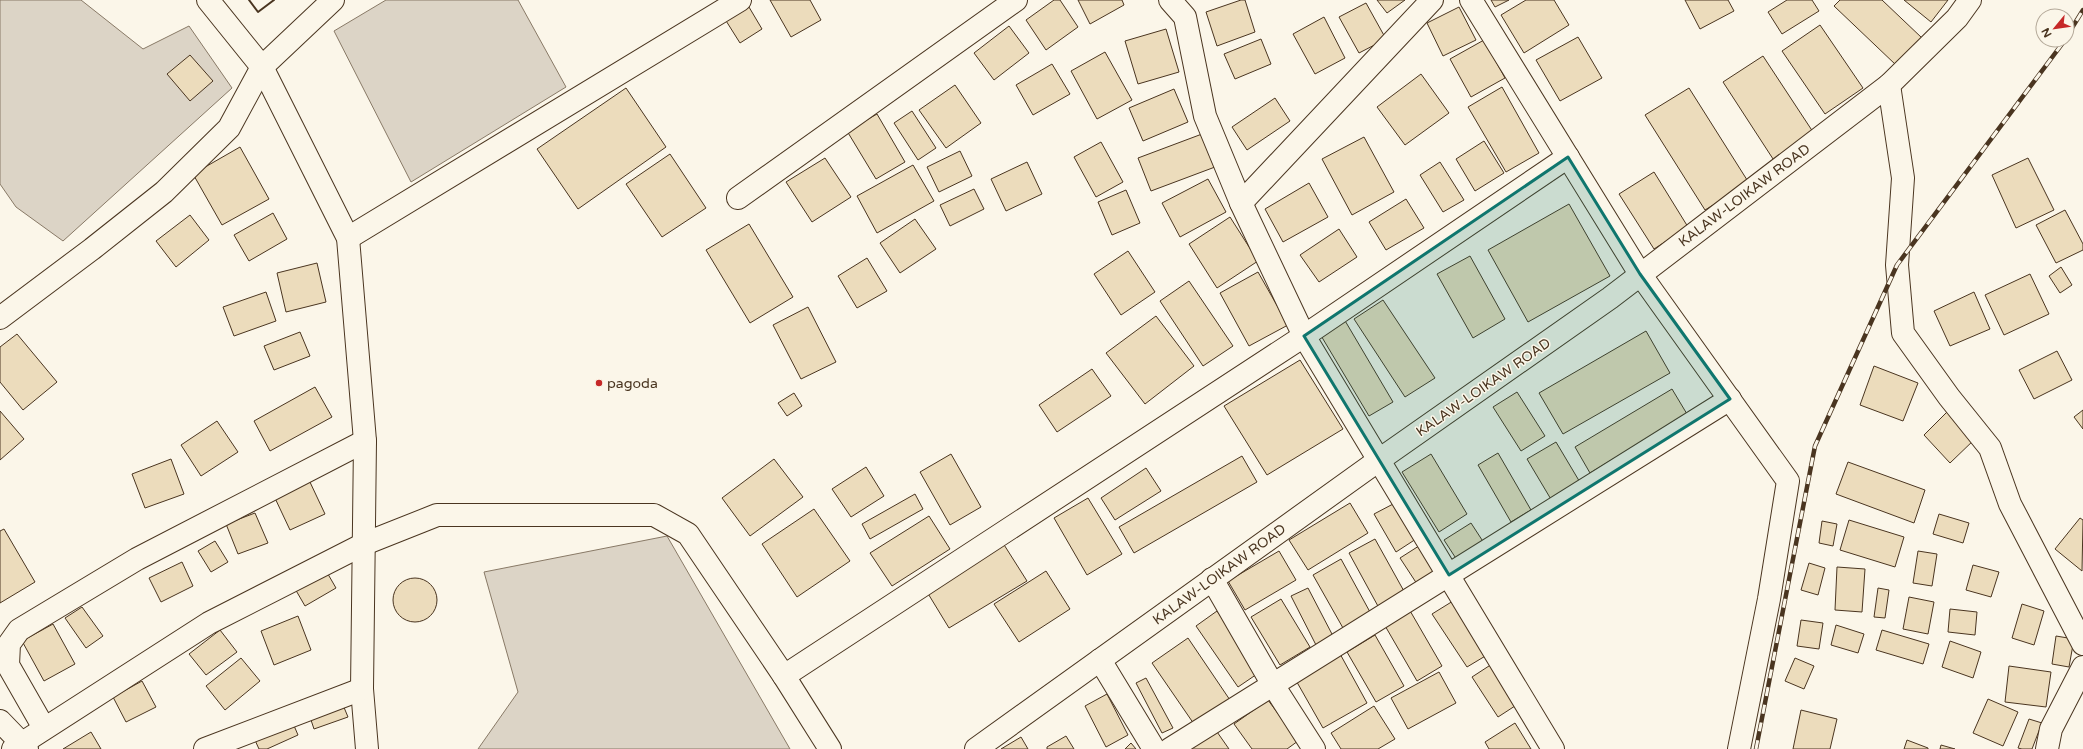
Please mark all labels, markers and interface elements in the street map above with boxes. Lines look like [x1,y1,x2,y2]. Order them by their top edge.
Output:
north arrow [2035,8,2075,48]
text: N [2039,26,2055,40]
street label: KALAW-LOIKAW ROAD [1675,140,1814,250]
street label: KALAW-LOIKAW ROAD [1413,334,1554,440]
place label: pagoda [607,375,658,392]
marker: pagoda [594,378,604,388]
street label: KALAW-LOIKAW ROAD [1149,520,1289,628]

